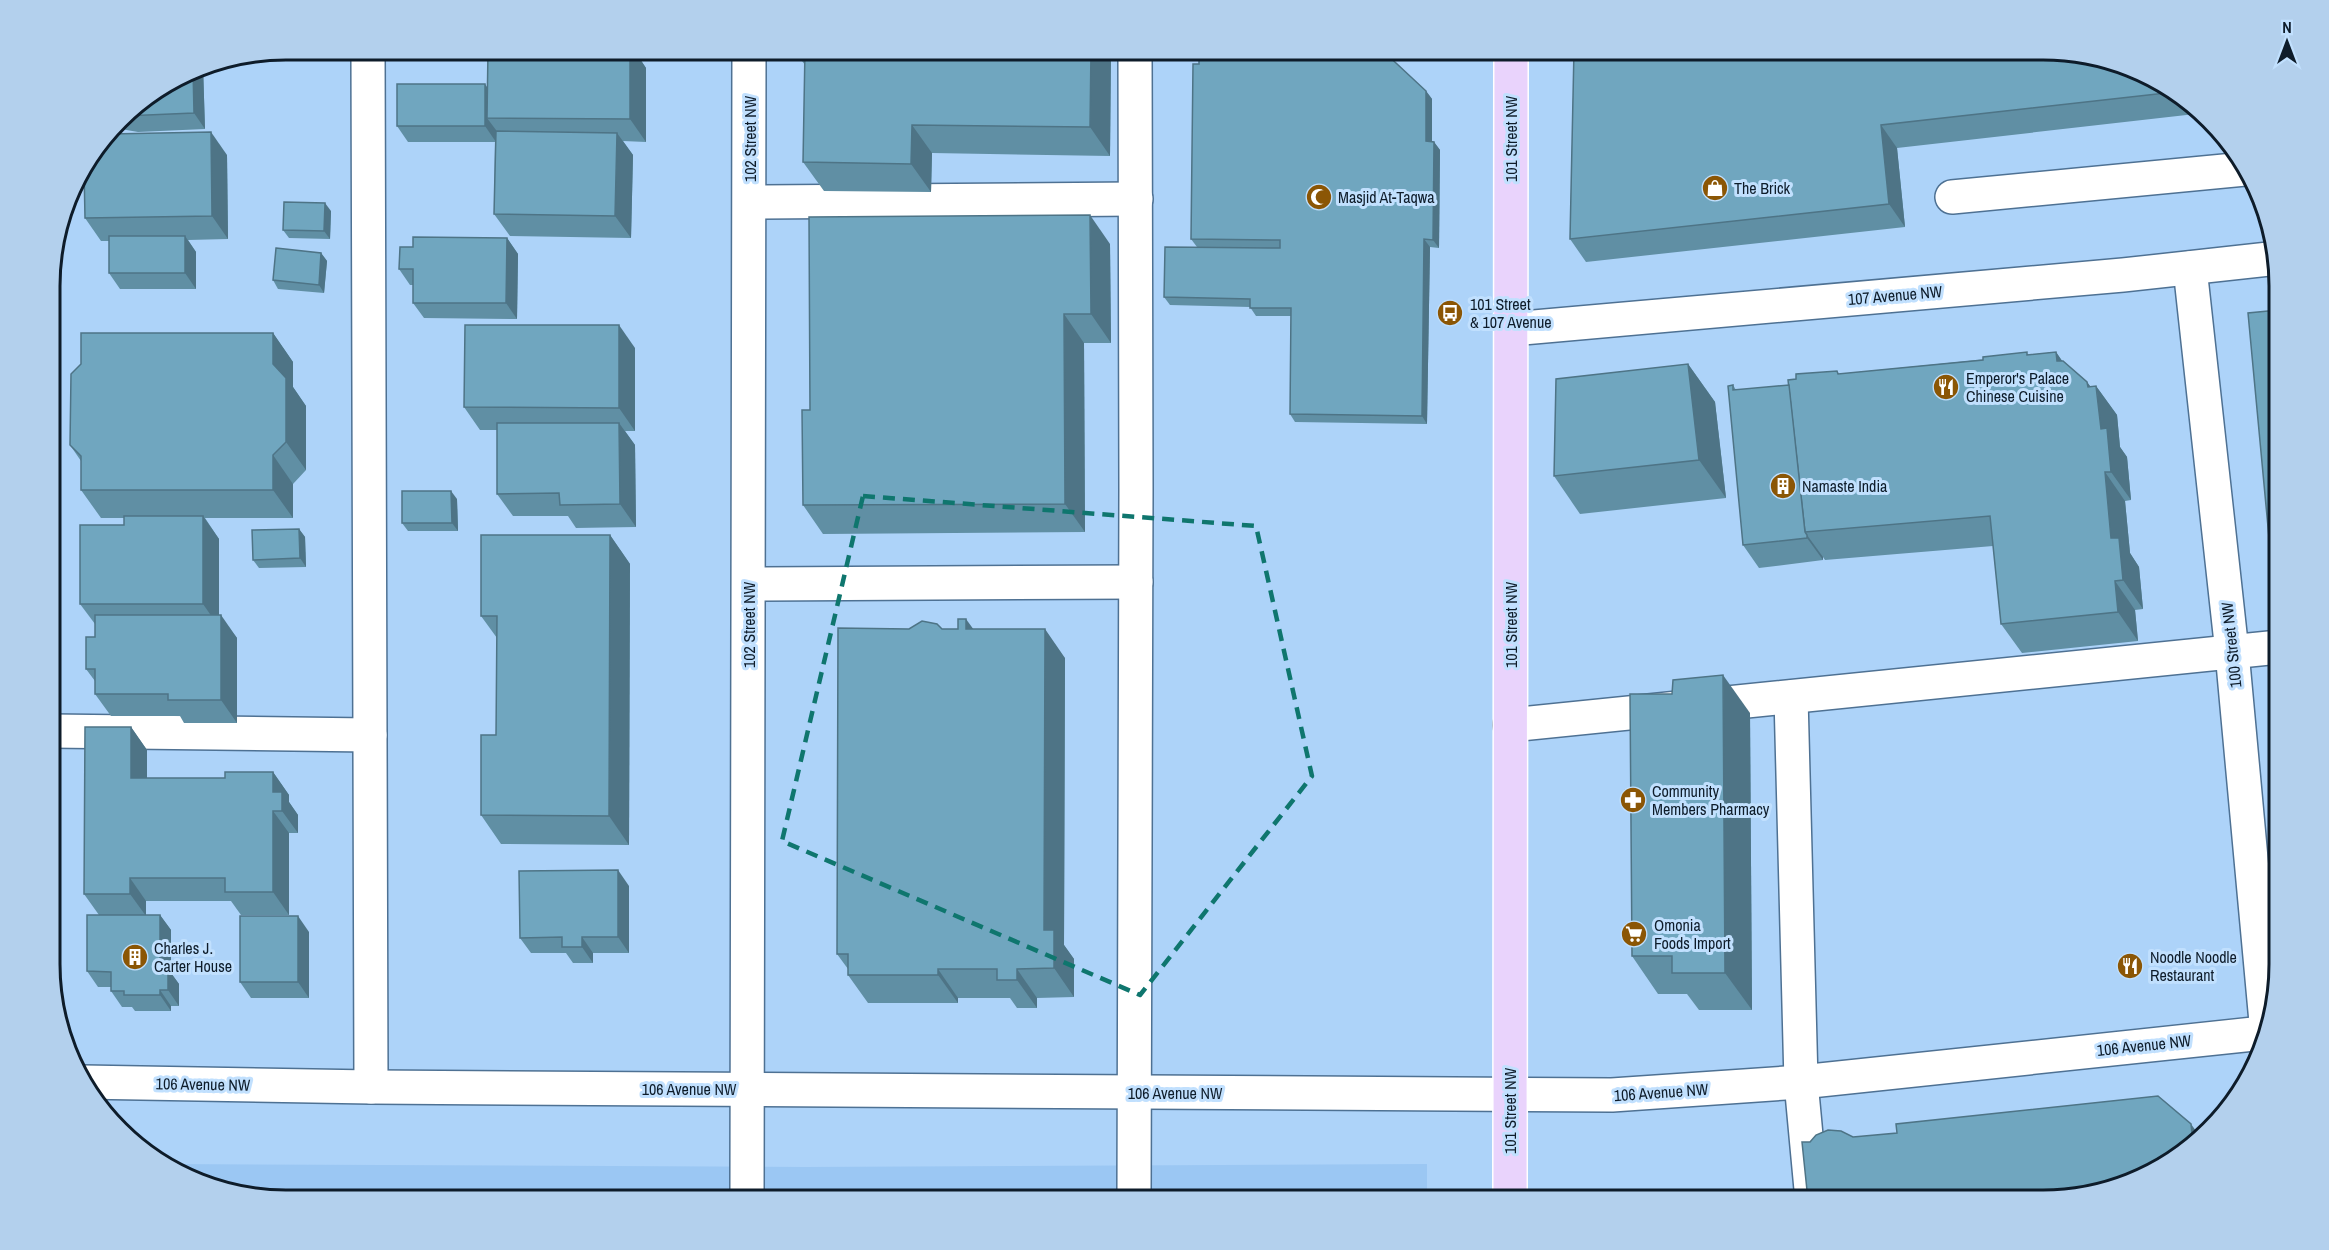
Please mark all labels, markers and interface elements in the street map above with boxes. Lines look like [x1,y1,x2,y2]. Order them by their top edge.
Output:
north arrow [2257,12,2317,72]
text: N [2282,16,2292,38]
street label: 102 Street NW [739,95,761,182]
street label: 101 Street NW [1500,95,1522,182]
shop icon: The Brick [1700,173,1730,203]
place label: The Brick [1734,177,1791,199]
mosque icon: Masjid At-Taqwa [1304,182,1334,212]
place label: Masjid At-Taqwa [1338,186,1435,208]
street label: 107 Avenue NW [1847,280,1944,310]
place label: 101 Street & 107 Avenue [1470,293,1552,333]
bus stop icon: 101 Street & 107 Avenue [1435,298,1465,328]
place label: Emperor's Palace Chinese Cuisine [1966,367,2069,407]
restaurant icon: Emperor's Palace Chinese Cuisine [1931,372,1961,402]
building icon: Namaste India [1768,471,1798,501]
place label: Namaste India [1802,475,1888,497]
street label: 102 Street NW [738,581,760,668]
street label: 101 Street NW [1500,581,1522,668]
street label: 100 Street NW [2215,600,2246,689]
place label: Community Members Pharmacy [1652,780,1770,820]
pharmacy icon: Community Members Pharmacy [1618,785,1648,815]
place label: Omonia Foods Import [1654,914,1731,954]
supermarket icon: Omonia Foods Import [1619,919,1649,949]
place label: Charles J. Carter House [154,937,232,977]
building icon: Charles J. Carter House [120,942,150,972]
place label: Noodle Noodle Restaurant [2150,946,2237,986]
restaurant icon: Noodle Noodle Restaurant [2115,951,2145,981]
street label: 106 Avenue NW [2096,1029,2193,1061]
street label: 101 Street NW [1499,1067,1521,1154]
street label: 106 Avenue NW [156,1072,251,1096]
street label: 106 Avenue NW [642,1078,737,1100]
street label: 106 Avenue NW [1613,1078,1710,1106]
street label: 106 Avenue NW [1128,1082,1223,1104]

